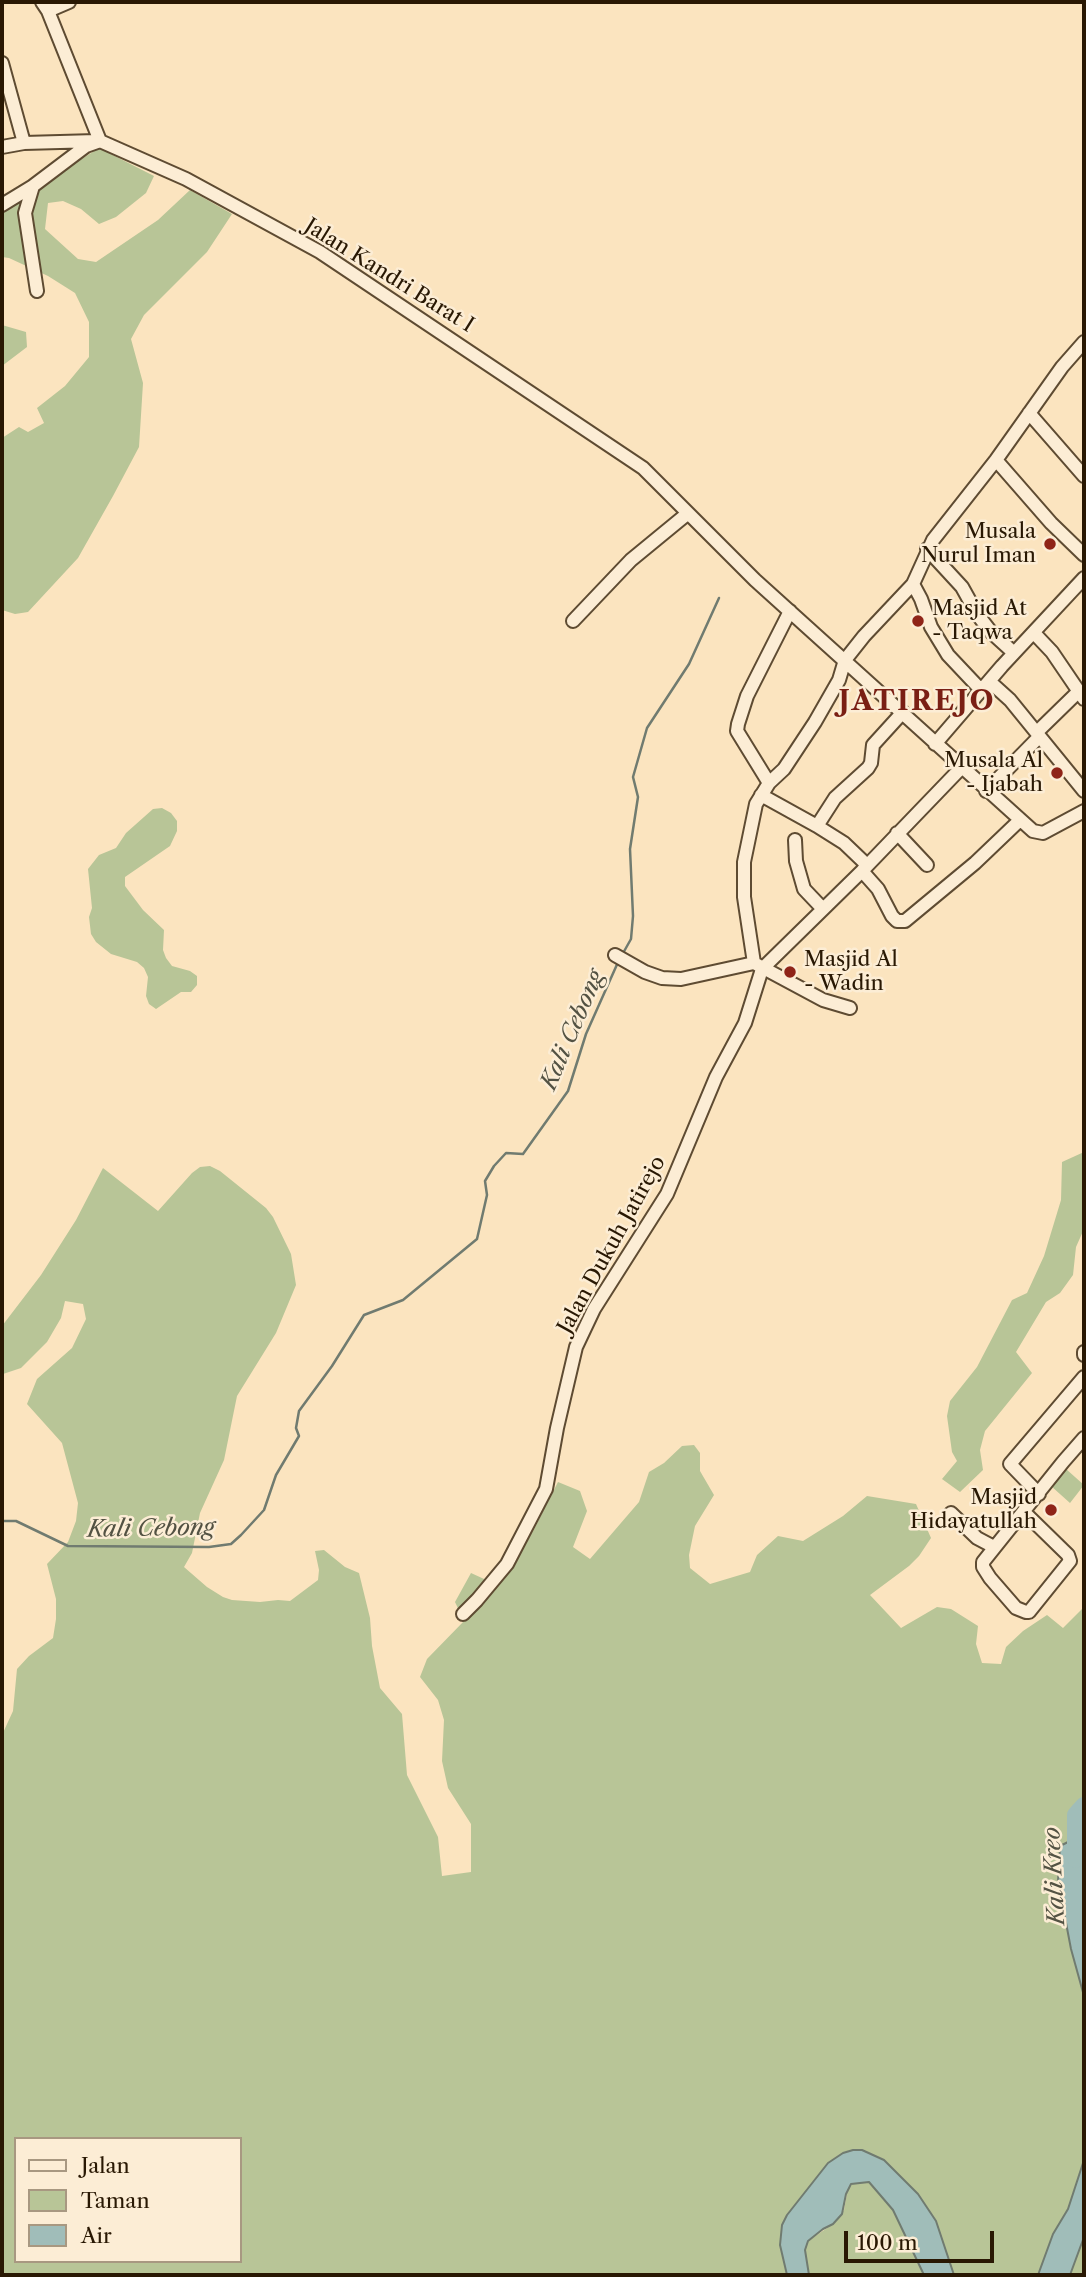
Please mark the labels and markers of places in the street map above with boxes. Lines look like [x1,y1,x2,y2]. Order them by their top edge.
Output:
place label: Musala Nurul Iman [921,519,1036,569]
marker: Musala Nurul Iman [1042,536,1058,552]
place label: Masjid At - Taqwa [932,596,1027,646]
marker: Masjid At - Taqwa [910,613,926,629]
place label: Musala Al - Ijabah [944,748,1043,798]
marker: Musala Al - Ijabah [1049,765,1065,781]
place label: Masjid Al - Wadin [804,947,898,997]
marker: Masjid Al - Wadin [782,964,798,980]
place label: Masjid Hidayatullah [910,1485,1037,1535]
marker: Masjid Hidayatullah [1043,1502,1059,1518]

